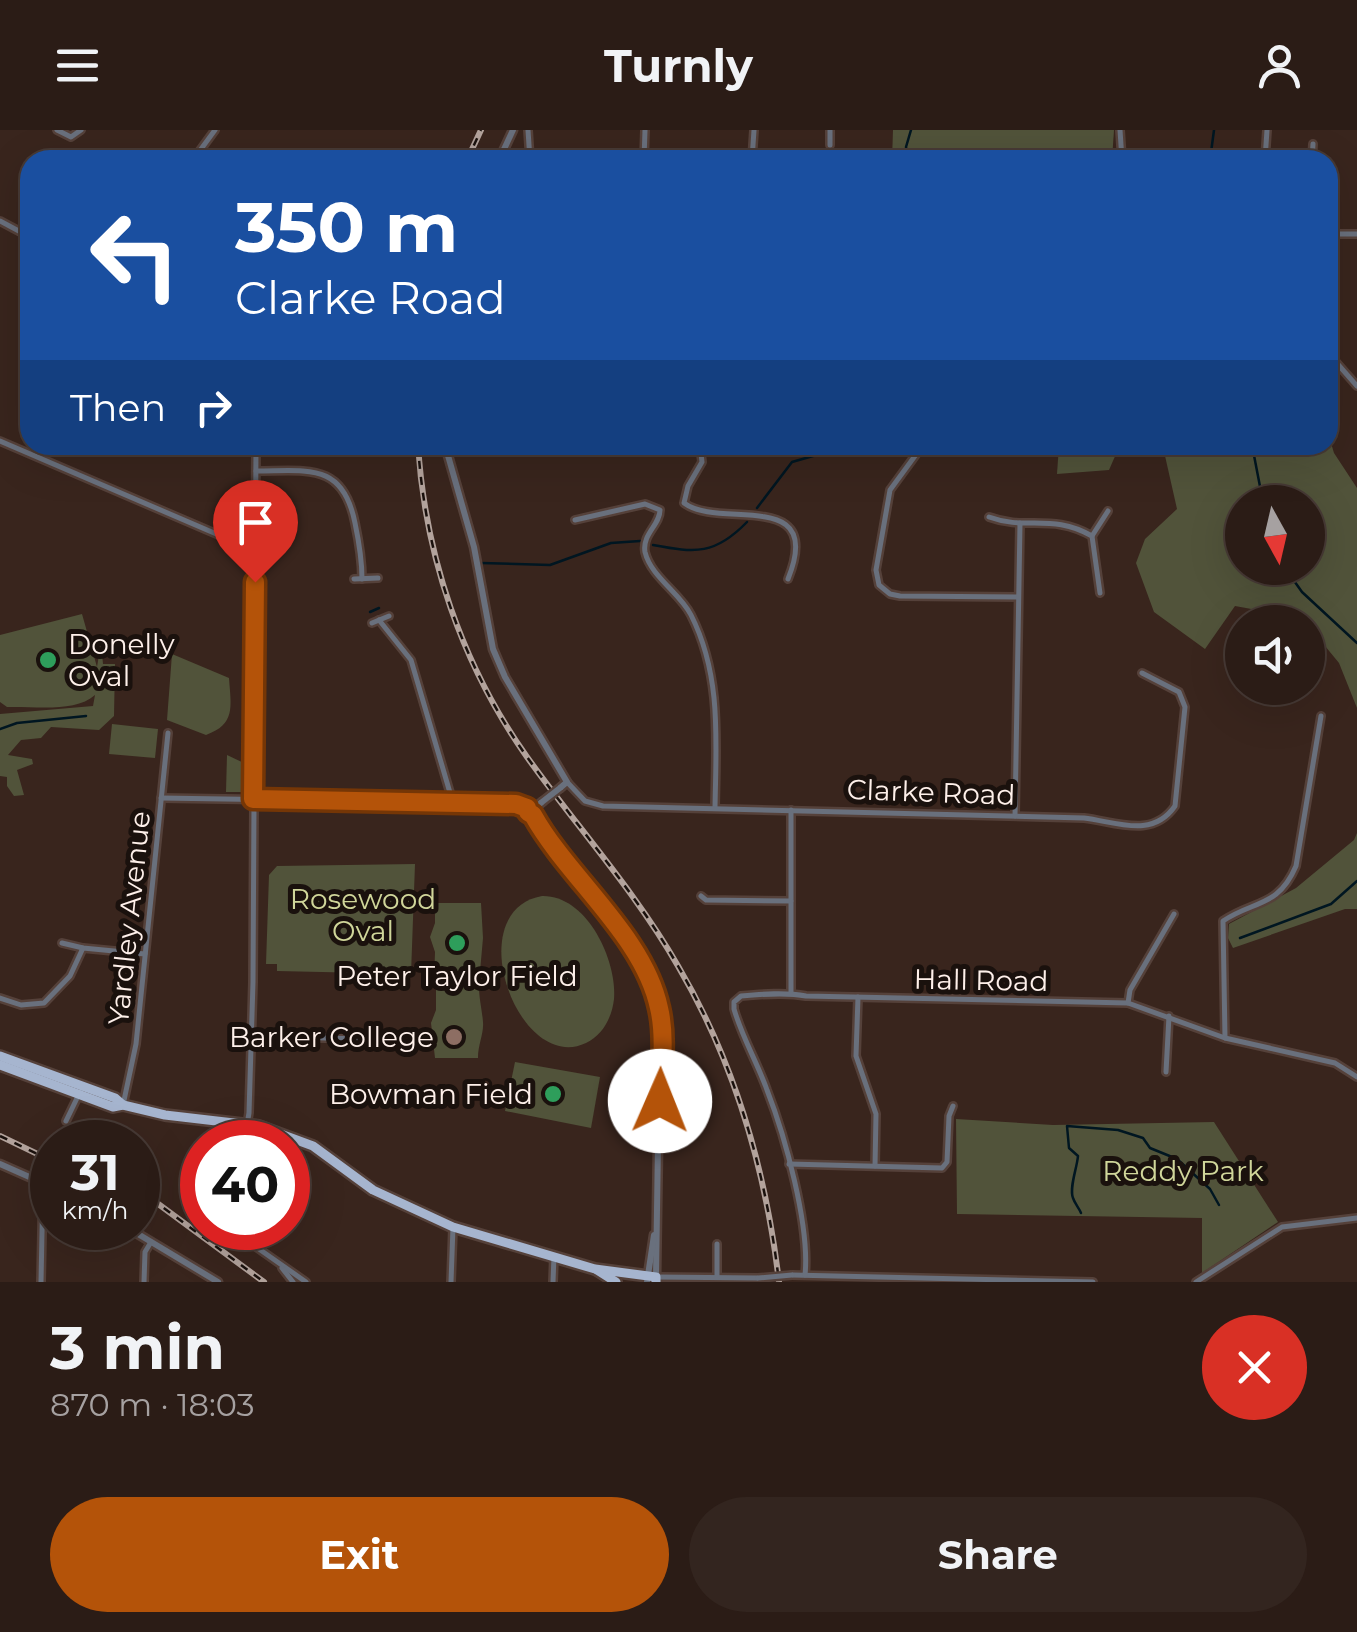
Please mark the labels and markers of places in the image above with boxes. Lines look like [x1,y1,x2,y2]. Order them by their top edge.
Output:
pin [213,480,298,583]
place label: Donelly Oval [68,627,175,693]
marker: Donelly Oval [37,649,59,671]
marker: Peter Taylor Field [446,932,468,954]
place label: Peter Taylor Field [336,959,578,993]
place label: Barker College [229,1020,434,1054]
marker: Barker College [443,1026,465,1048]
place label: Bowman Field [329,1077,533,1111]
marker: Bowman Field [542,1083,564,1105]

